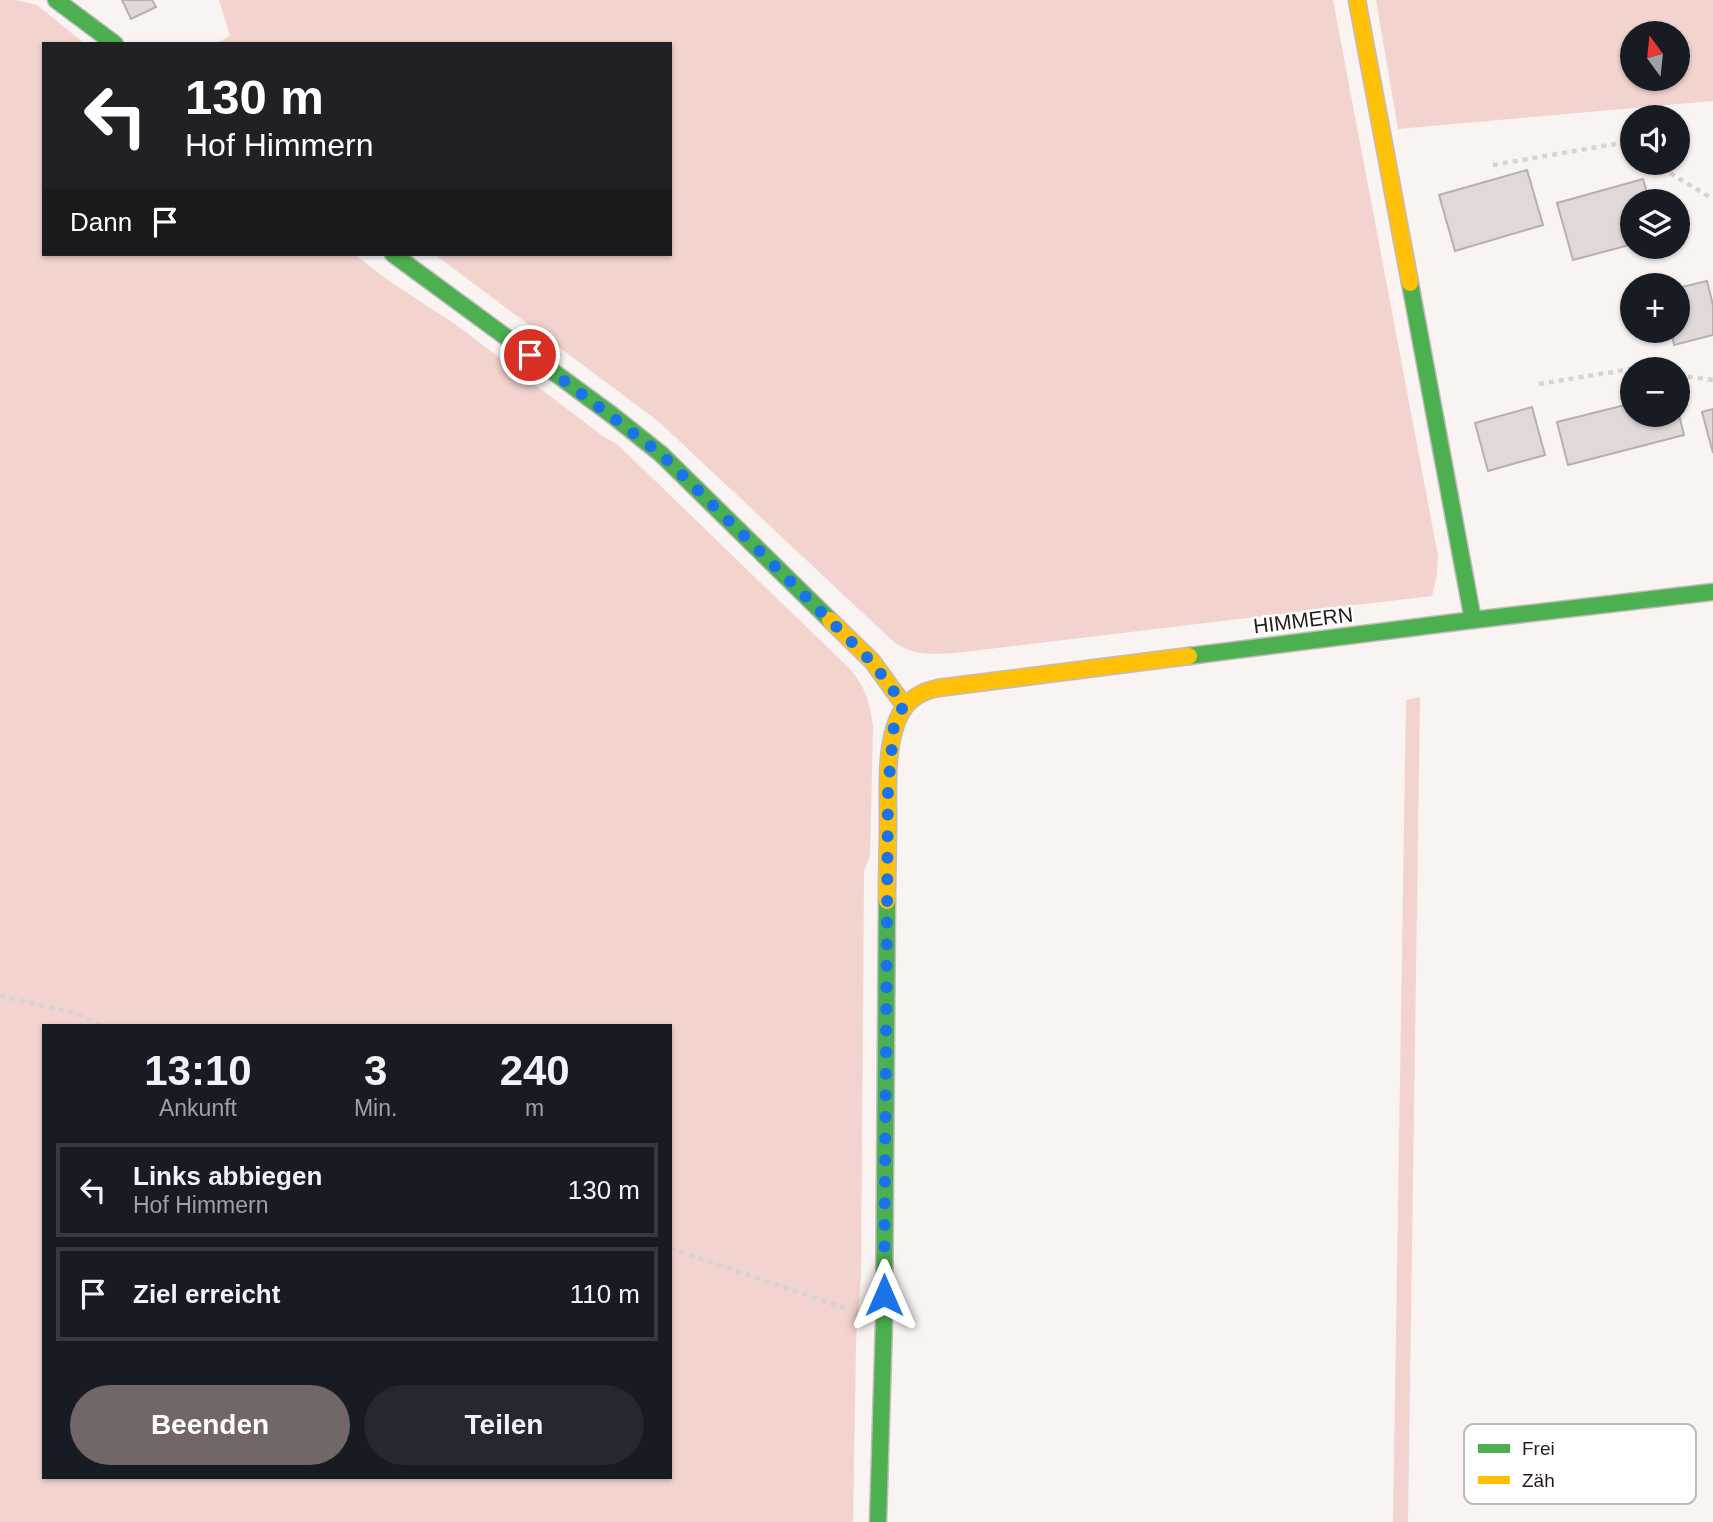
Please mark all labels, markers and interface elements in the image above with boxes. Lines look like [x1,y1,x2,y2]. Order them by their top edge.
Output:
north arrow [1620,21,1690,91]
map controls [1620,21,1690,427]
icon: left [70,70,161,161]
text: 130 m [185,70,324,124]
button: sound [1620,105,1690,175]
text: Hof Himmern [185,127,373,163]
button: layers [1620,189,1690,259]
icon: arrive [146,203,184,241]
text: Dann [70,207,132,237]
button: + [1620,273,1690,343]
pin [500,325,560,385]
icon: arrive [511,336,549,374]
button: − [1620,357,1690,427]
street label: HIMMERN [1252,602,1354,638]
text: 13:10 [144,1047,252,1094]
text: 3 [364,1047,387,1094]
text: 240 [500,1047,570,1094]
text: Ankunft [159,1095,237,1121]
text: Min. [354,1095,397,1121]
text: m [525,1095,544,1121]
text: Links abbiegen [133,1161,322,1191]
icon: left [74,1171,112,1209]
text: 130 m [568,1175,640,1205]
text: Hof Himmern [133,1192,268,1218]
position arrow [847,1258,921,1332]
icon: arrive [74,1275,112,1313]
text: Ziel erreicht [133,1279,280,1309]
text: 110 m [570,1279,640,1309]
button: Beenden [70,1385,350,1465]
button: Teilen [364,1385,644,1465]
legend [1464,1424,1696,1504]
text: Frei [1522,1438,1555,1459]
text: Zäh [1522,1470,1555,1491]

